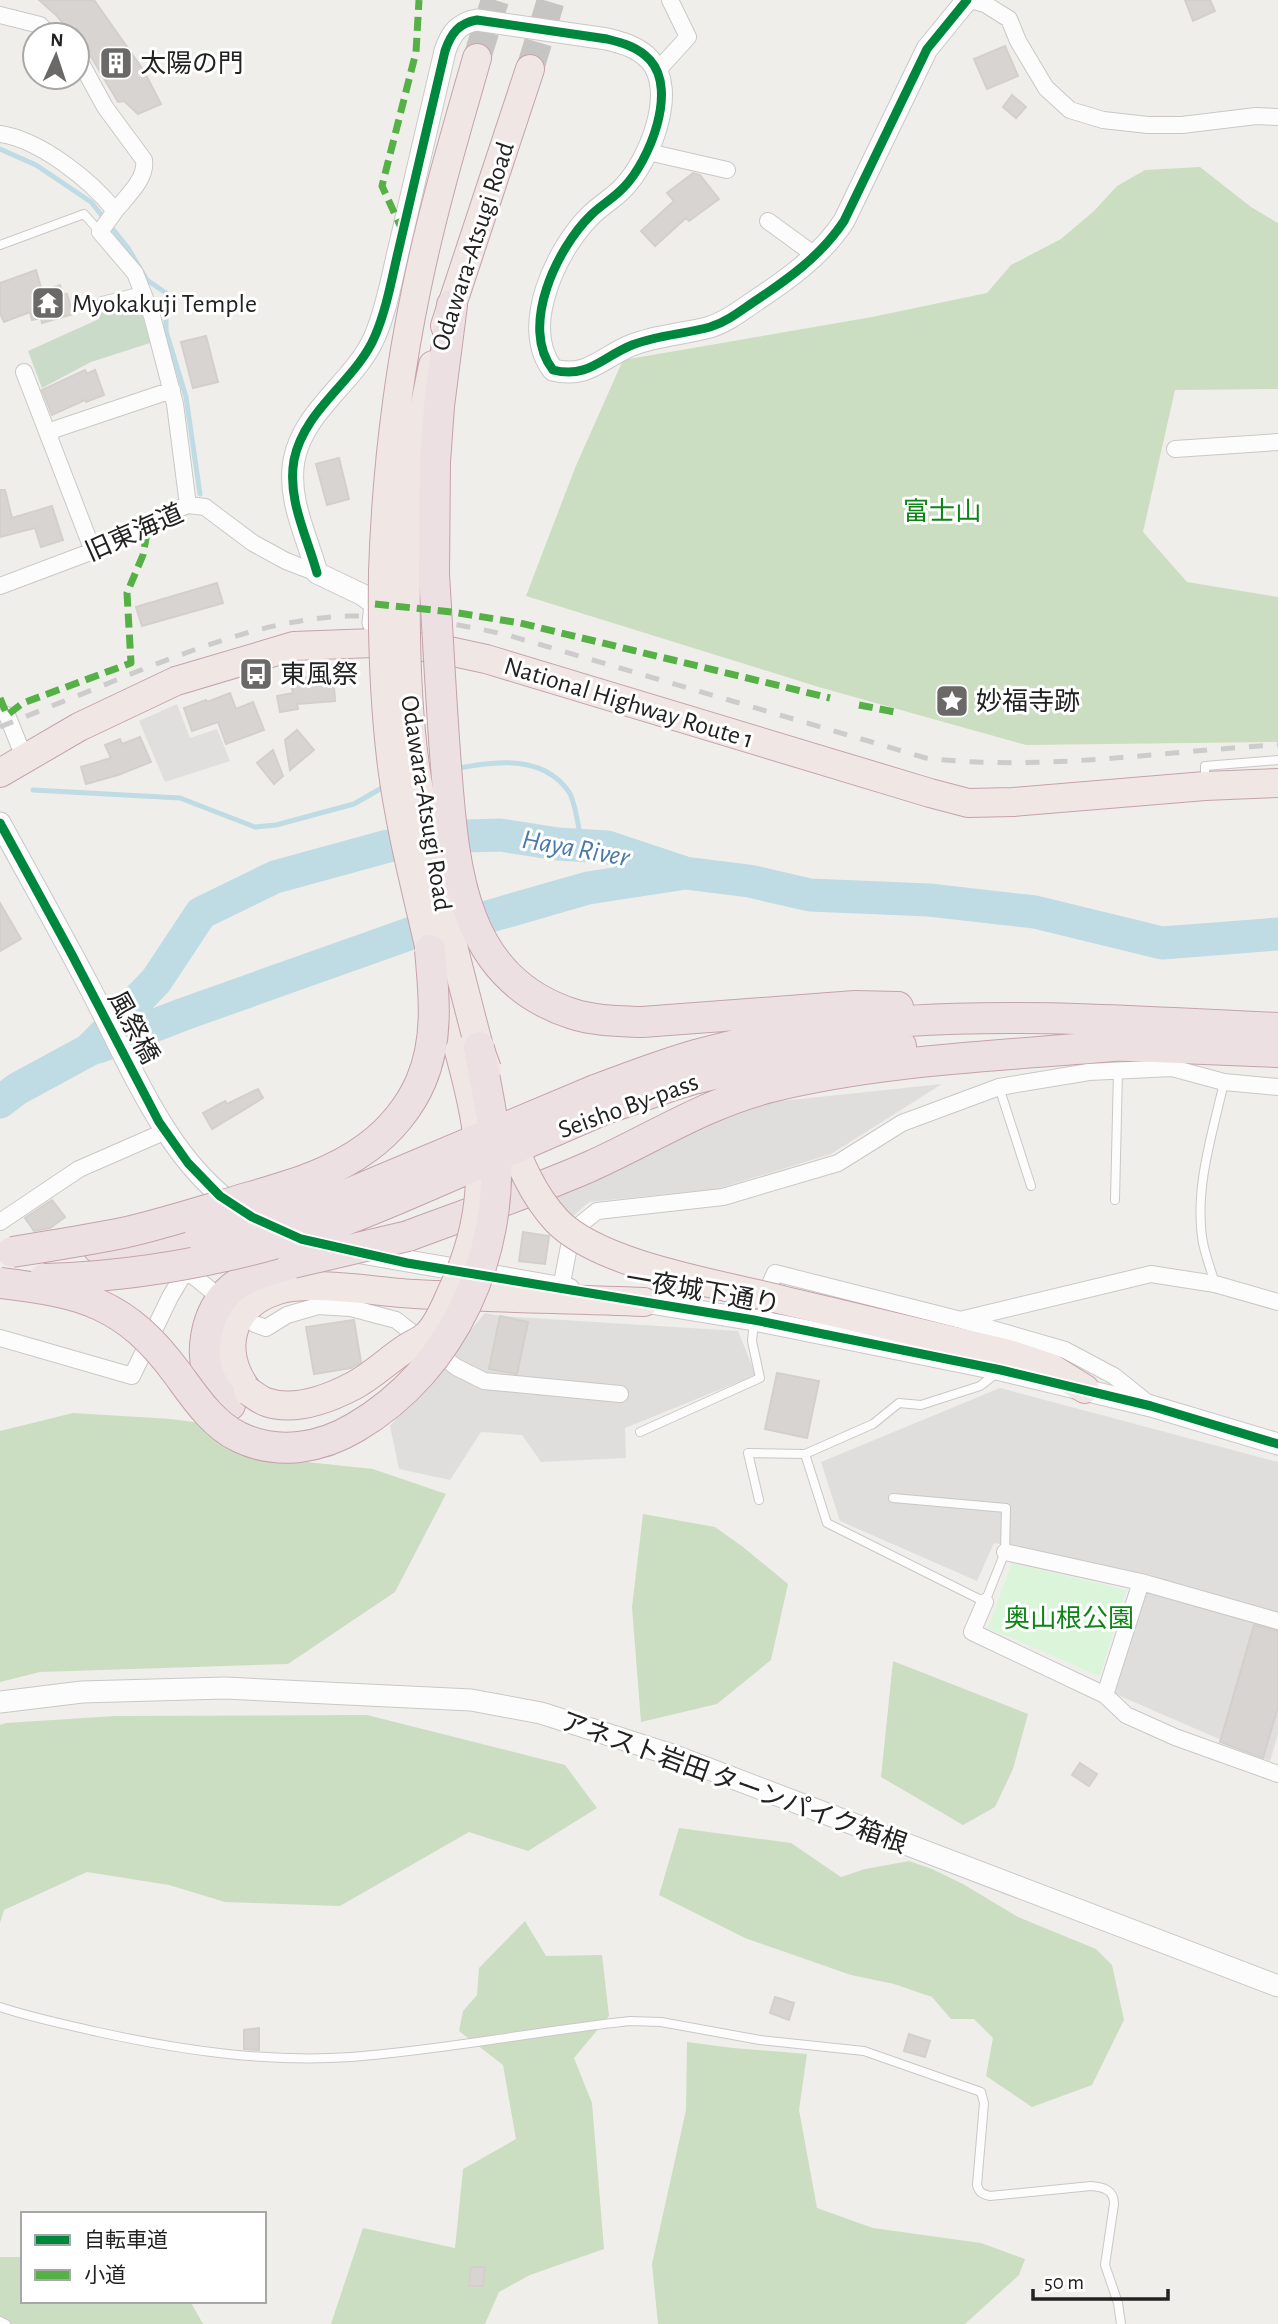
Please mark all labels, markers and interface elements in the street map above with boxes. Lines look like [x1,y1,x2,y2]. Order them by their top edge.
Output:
north arrow [21,21,91,91]
text: N [50,31,64,50]
building icon: 太陽の門 [97,44,135,82]
place label: 太陽の門 [140,50,244,77]
street label: Odawara-Atsugi Road [427,139,519,354]
temple icon: Myokakuji Temple [29,284,67,322]
place label: Myokakuji Temple [72,291,257,317]
park label: 富士山 [903,498,981,525]
street label: 旧東海道 [81,499,187,566]
street label: National Highway Route 1 [501,653,756,753]
bus stop icon: 東風祭 [237,655,275,693]
place label: 東風祭 [280,661,358,688]
place icon: 妙福寺跡 [933,682,971,720]
place label: 妙福寺跡 [976,687,1080,715]
street label: Odawara-Atsugi Road [396,693,456,913]
water label: Haya River [520,826,632,872]
street label: 風祭橋 [103,986,164,1068]
street label: Seisho By-pass [555,1069,702,1143]
street label: 一夜城下通り [624,1265,782,1318]
park label: 奥山根公園 [1004,1605,1134,1632]
street label: アネスト岩田 ターンパイク箱根 [557,1707,911,1858]
legend [21,2212,266,2303]
text: 自転車道 [84,2229,168,2251]
scale bar [1033,2258,1168,2302]
text: 小道 [84,2264,126,2286]
text: 50 m [1044,2272,1084,2293]

